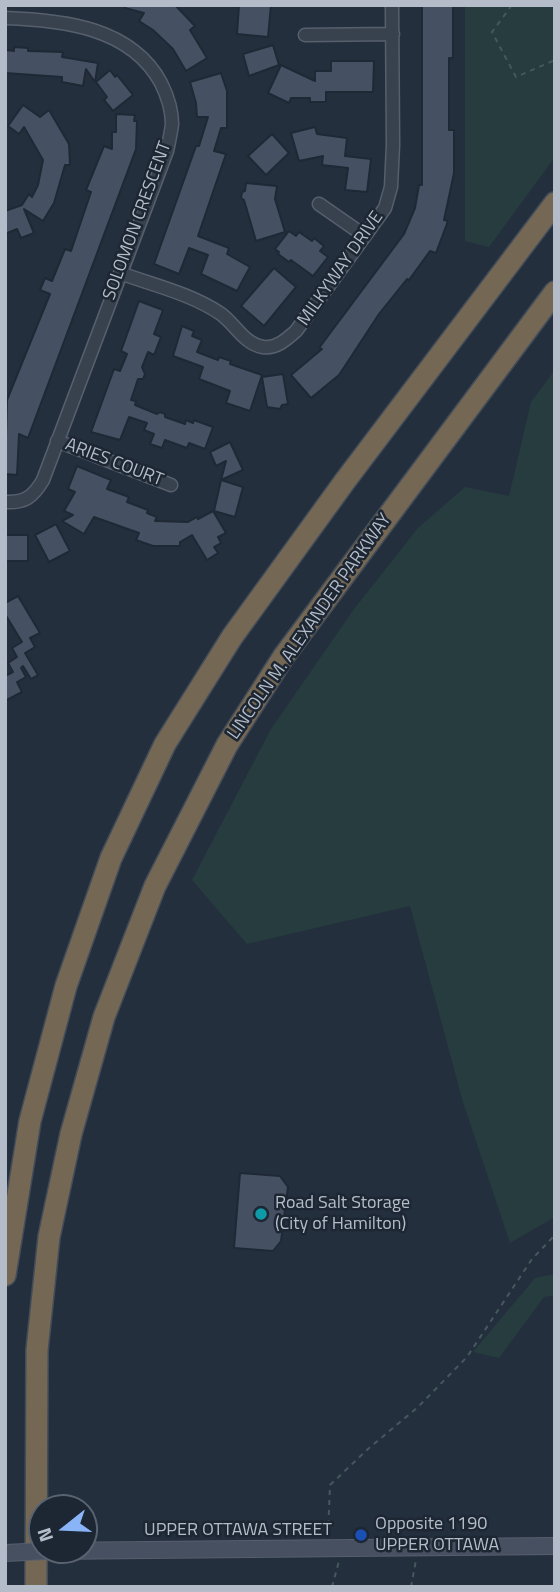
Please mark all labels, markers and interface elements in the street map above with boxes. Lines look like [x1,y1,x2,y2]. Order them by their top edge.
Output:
street label: SOLOMON CRESCENT [99,139,177,303]
street label: MILKYWAY DRIVE [294,208,388,330]
street label: ARIES COURT [62,434,166,492]
street label: LINCOLN M. ALEXANDER PARKWAY [224,510,396,744]
place label: Road Salt Storage (City of Hamilton) [275,1193,410,1236]
marker: Road Salt Storage (City of Hamilton) [253,1206,269,1222]
north arrow [28,1494,98,1564]
place label: Opposite 1190 UPPER OTTAWA [375,1514,499,1556]
street label: UPPER OTTAWA STREET [144,1520,332,1542]
text: N [29,1524,60,1546]
marker: Opposite 1190 UPPER OTTAWA [353,1527,369,1543]

